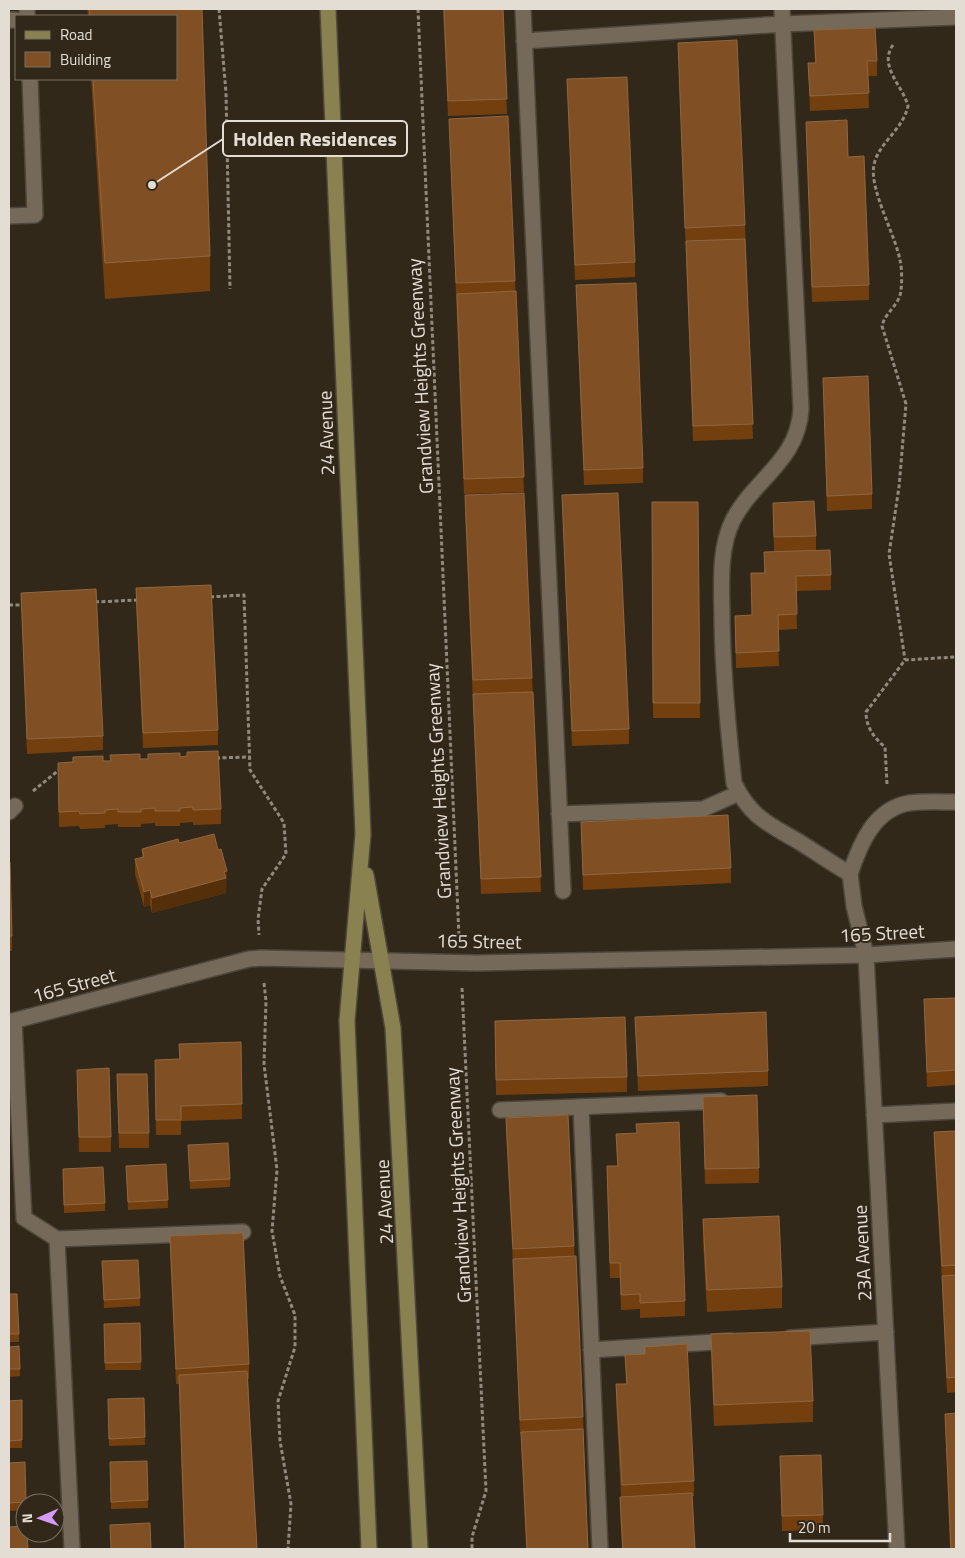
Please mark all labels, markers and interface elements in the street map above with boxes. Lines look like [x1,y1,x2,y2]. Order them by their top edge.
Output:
legend [15,15,178,80]
text: Road [60,23,92,46]
text: Building [60,48,111,71]
callout: Holden Residences [223,121,407,156]
text: Holden Residences [233,123,397,154]
street label: Grandview Heights Greenway [399,257,440,495]
street label: 24 Avenue [310,390,341,476]
street label: Grandview Heights Greenway [417,662,458,900]
street label: 165 Street [839,916,926,949]
street label: 165 Street [436,925,522,956]
street label: 165 Street [29,959,119,1010]
street label: Grandview Heights Greenway [437,1066,478,1304]
street label: 24 Avenue [367,1159,400,1245]
street label: 23A Avenue [845,1204,878,1302]
north arrow [15,1493,65,1543]
scale bar [790,1510,890,1542]
text: N [16,1513,37,1524]
text: 20 m [798,1516,831,1539]

